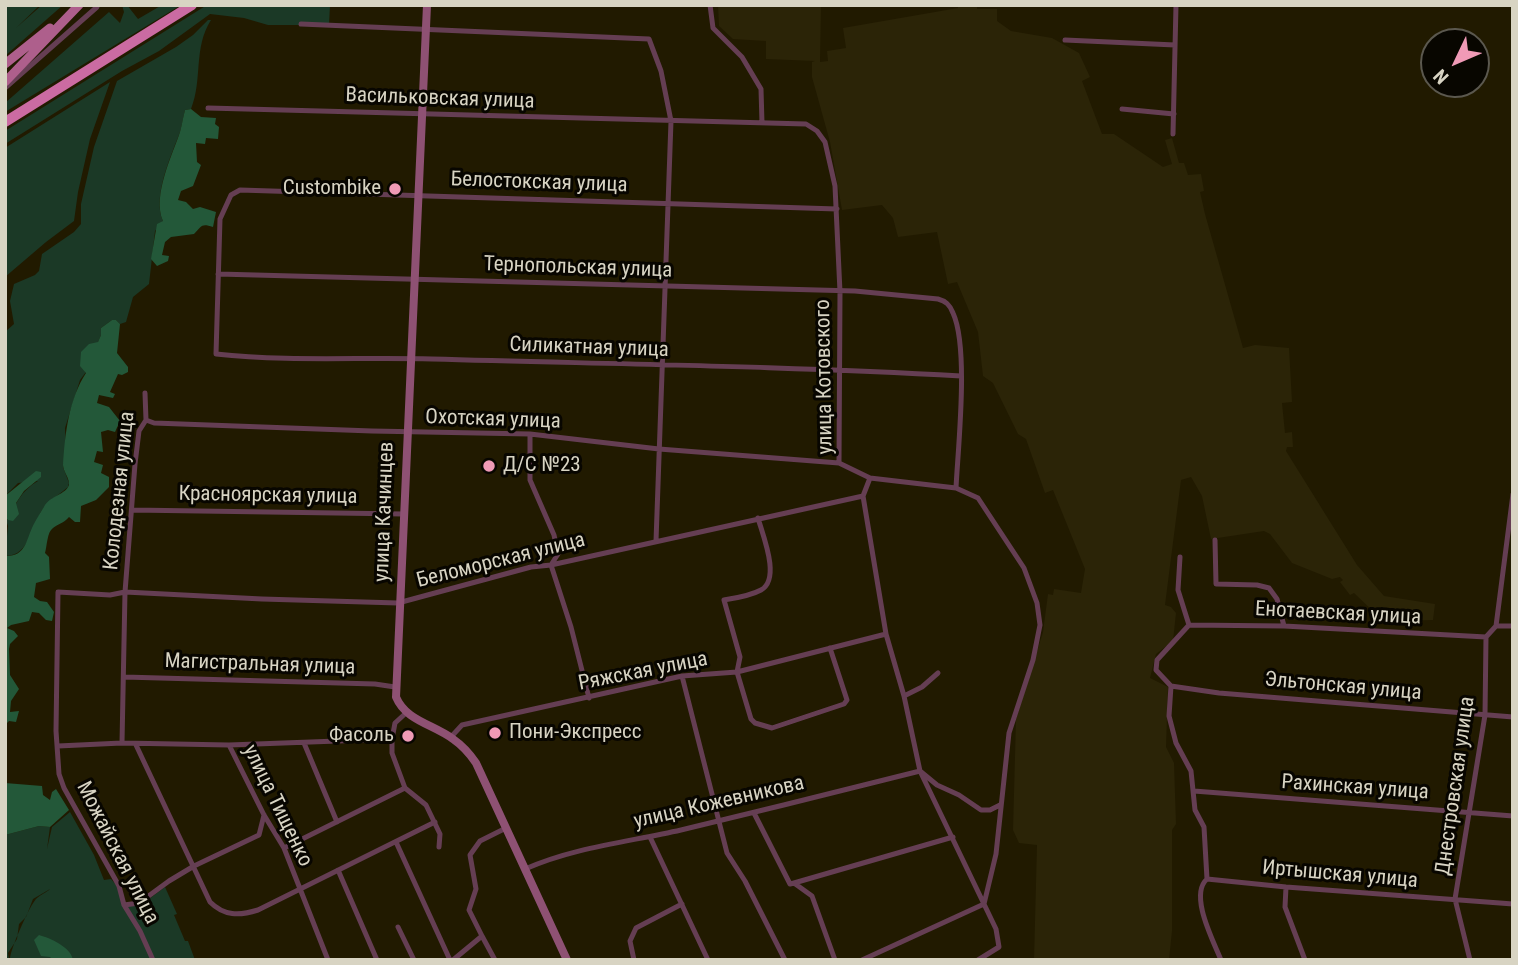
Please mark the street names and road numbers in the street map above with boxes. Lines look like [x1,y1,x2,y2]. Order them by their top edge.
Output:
street label: Васильковская улица [345,83,535,115]
street label: Белостокская улица [450,167,628,199]
street label: Тернопольская улица [483,252,673,284]
street label: улица Котовского [811,299,839,455]
street label: Силикатная улица [509,333,669,363]
street label: Охотская улица [425,405,561,435]
street label: Колодезная улица [99,410,141,572]
street label: улица Качинцев [370,441,400,583]
street label: Красноярская улица [178,482,358,510]
street label: Беломорская улица [414,528,588,594]
street label: Енотаевская улица [1254,597,1422,631]
street label: Ряжская улица [576,647,710,697]
street label: Магистральная улица [164,649,356,681]
street label: Эльтонская улица [1263,668,1423,706]
street label: Днестровская улица [1431,695,1481,877]
street label: улица Тищенко [237,741,317,871]
street label: Рахинская улица [1280,770,1430,806]
street label: улица Кожевникова [631,771,807,835]
street label: Можайская улица [70,778,164,928]
street label: Иртышская улица [1261,856,1419,894]

